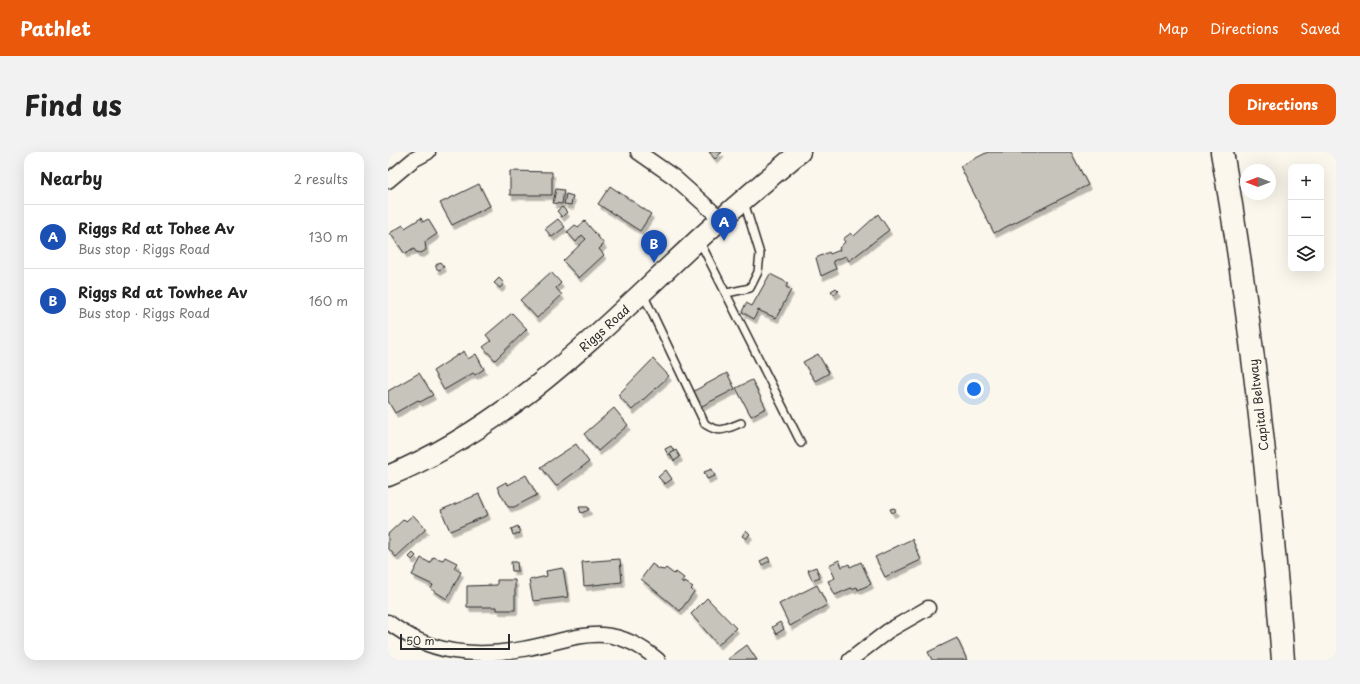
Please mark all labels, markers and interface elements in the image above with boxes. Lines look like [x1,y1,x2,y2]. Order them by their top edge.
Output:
text: Pathlet [20,14,91,42]
text: Map [1158,18,1188,39]
text: Directions [1210,18,1278,39]
text: Saved [1300,18,1340,39]
text: Find us [24,83,122,126]
button: Directions [1229,84,1336,125]
north arrow [1240,164,1276,200]
map controls [1288,164,1324,272]
button: + [1288,164,1324,200]
text: Nearby [40,165,102,191]
text: 2 results [294,169,348,188]
button: − [1288,200,1324,236]
pin: A [711,208,737,241]
text: Riggs Rd at Tohee Av [78,216,234,239]
text: A [48,227,58,246]
text: 130 m [309,227,348,246]
pin: B [641,230,667,263]
button: layers [1288,236,1324,272]
text: Bus stop · Riggs Road [78,239,210,258]
text: Riggs Rd at Towhee Av [78,280,247,303]
text: B [49,291,57,310]
text: 160 m [309,291,348,310]
street label: Riggs Road [575,300,633,356]
text: Bus stop · Riggs Road [78,303,210,322]
street label: Capital Beltway [1243,358,1273,452]
your location [964,379,984,399]
scale bar [400,632,510,651]
text: 50 m [406,632,435,649]

